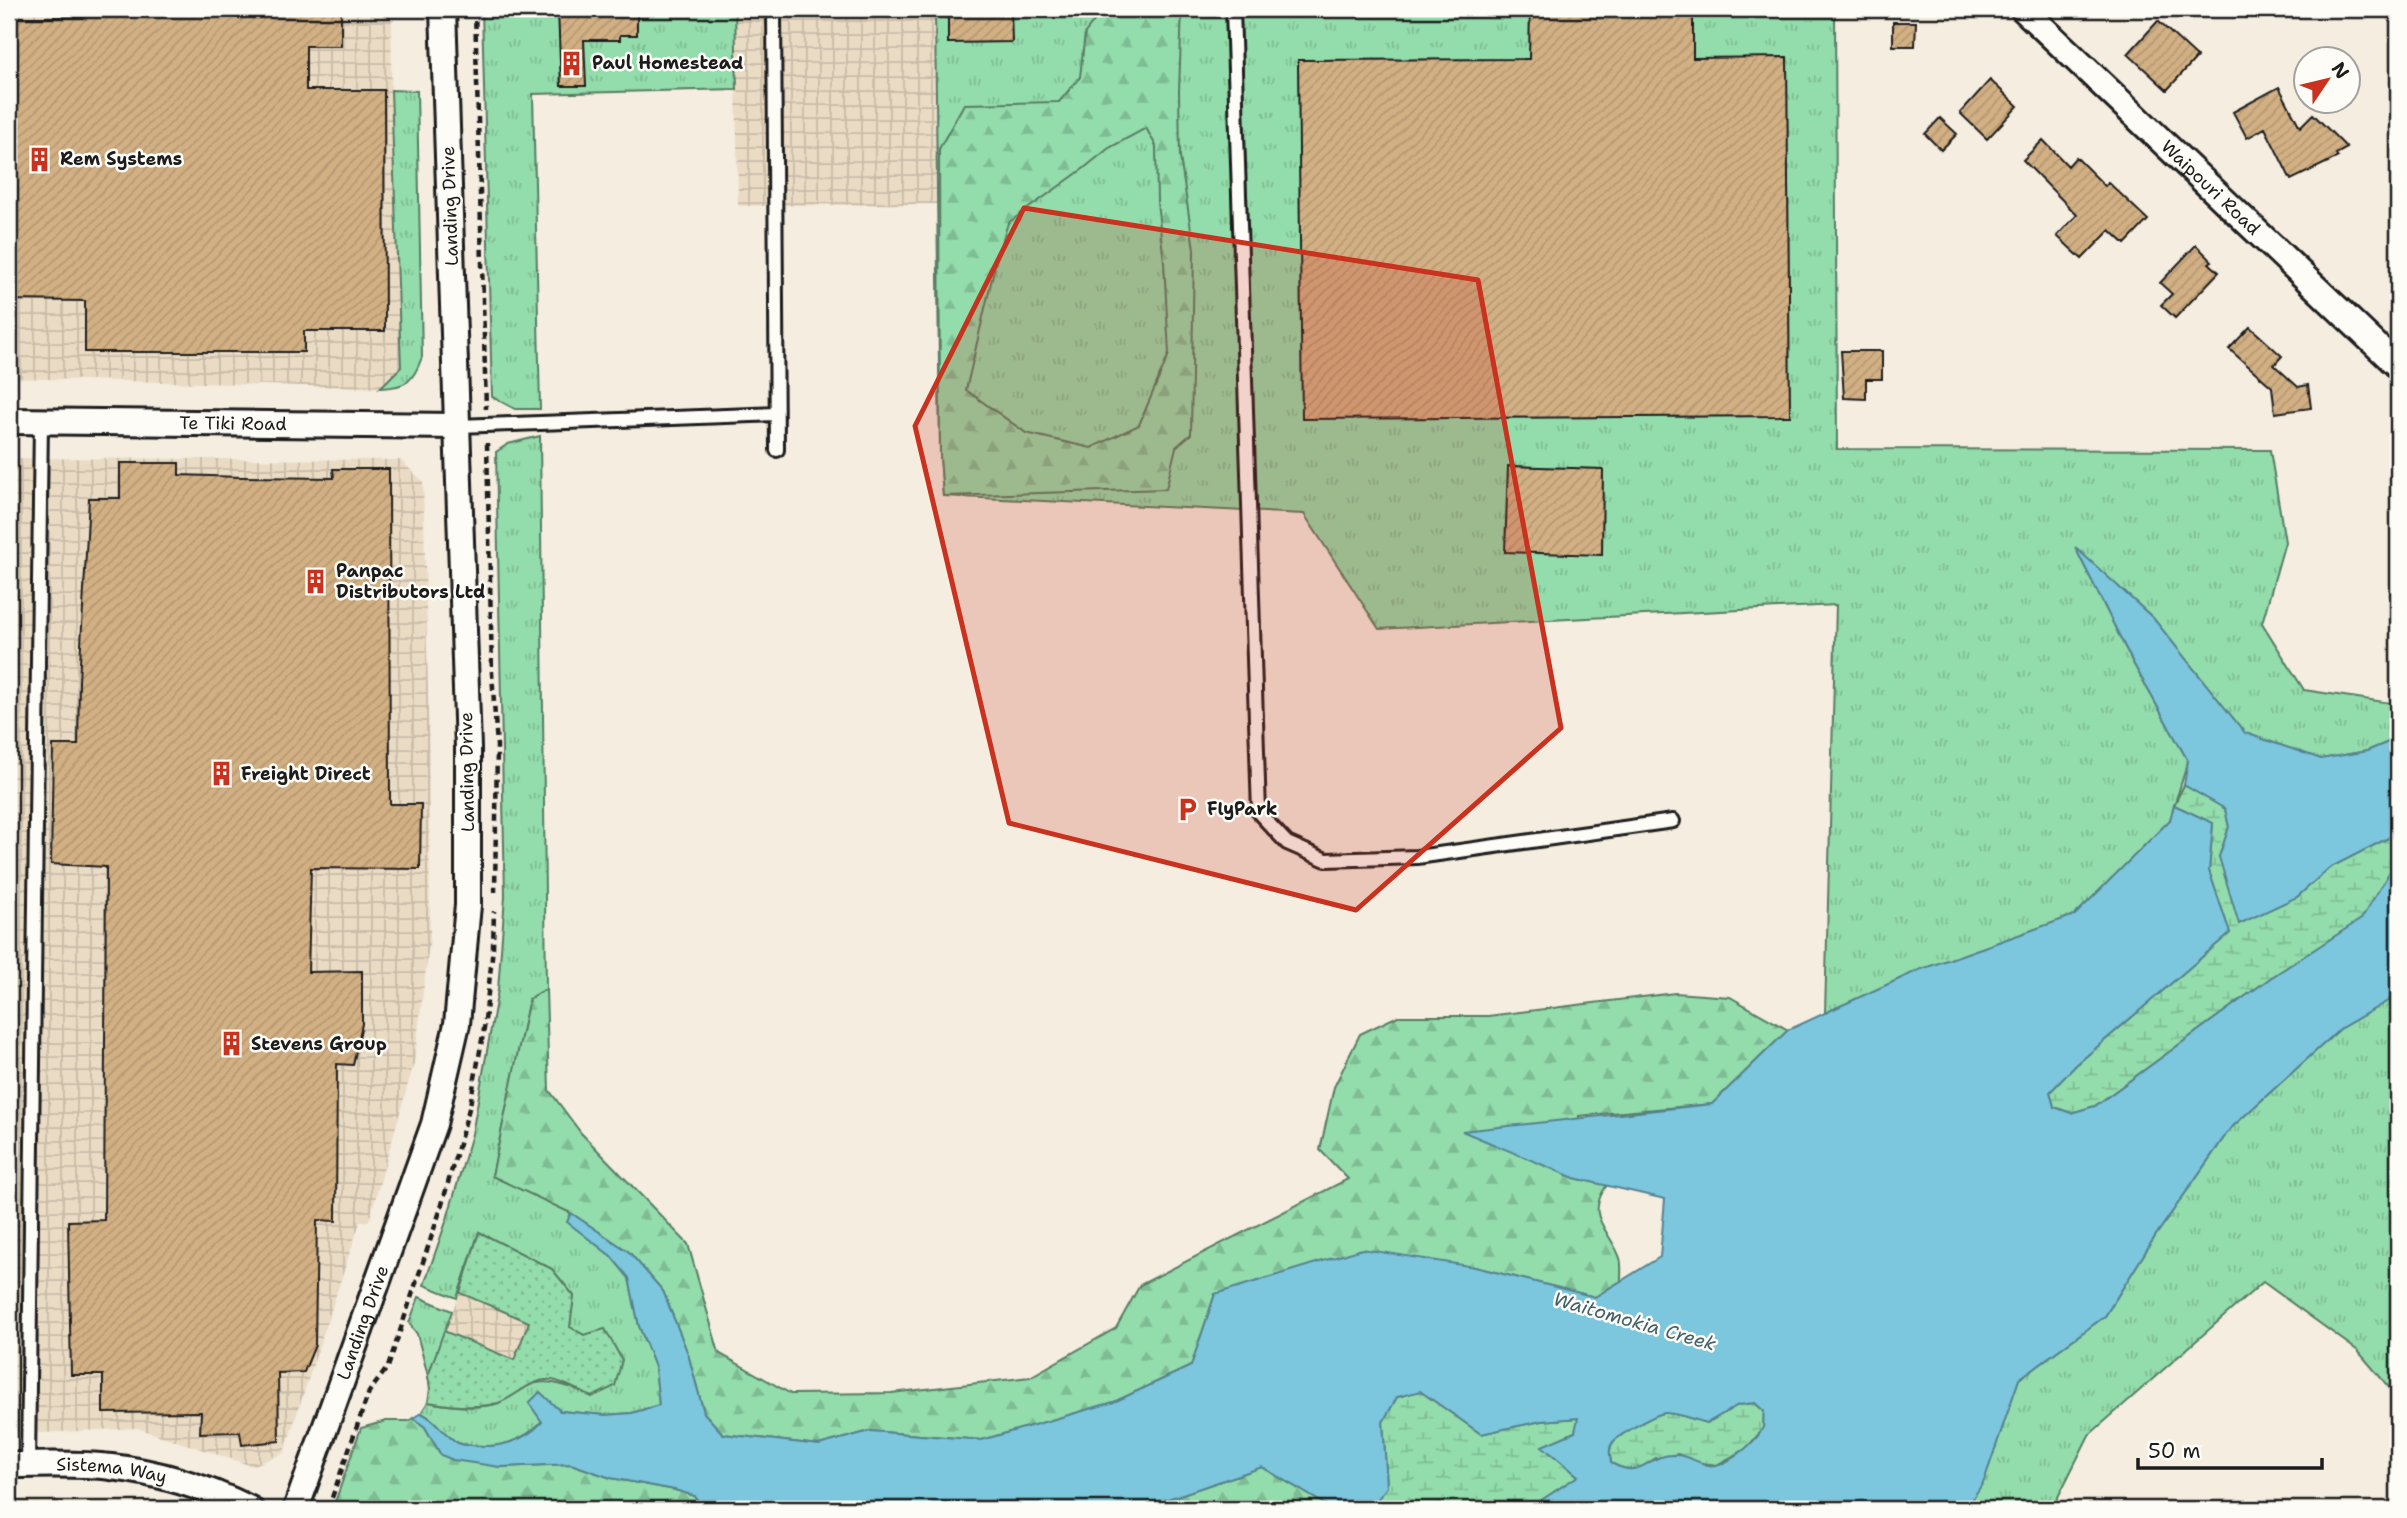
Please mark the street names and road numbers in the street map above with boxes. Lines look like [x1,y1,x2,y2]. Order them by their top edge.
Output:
street label: Waipouri Road [2156,135,2265,241]
street label: Landing Drive [436,146,464,266]
street label: Te Tiki Road [179,411,287,436]
street label: Landing Drive [454,712,480,832]
street label: Landing Drive [331,1262,394,1383]
street label: Sistema Way [56,1452,170,1489]

